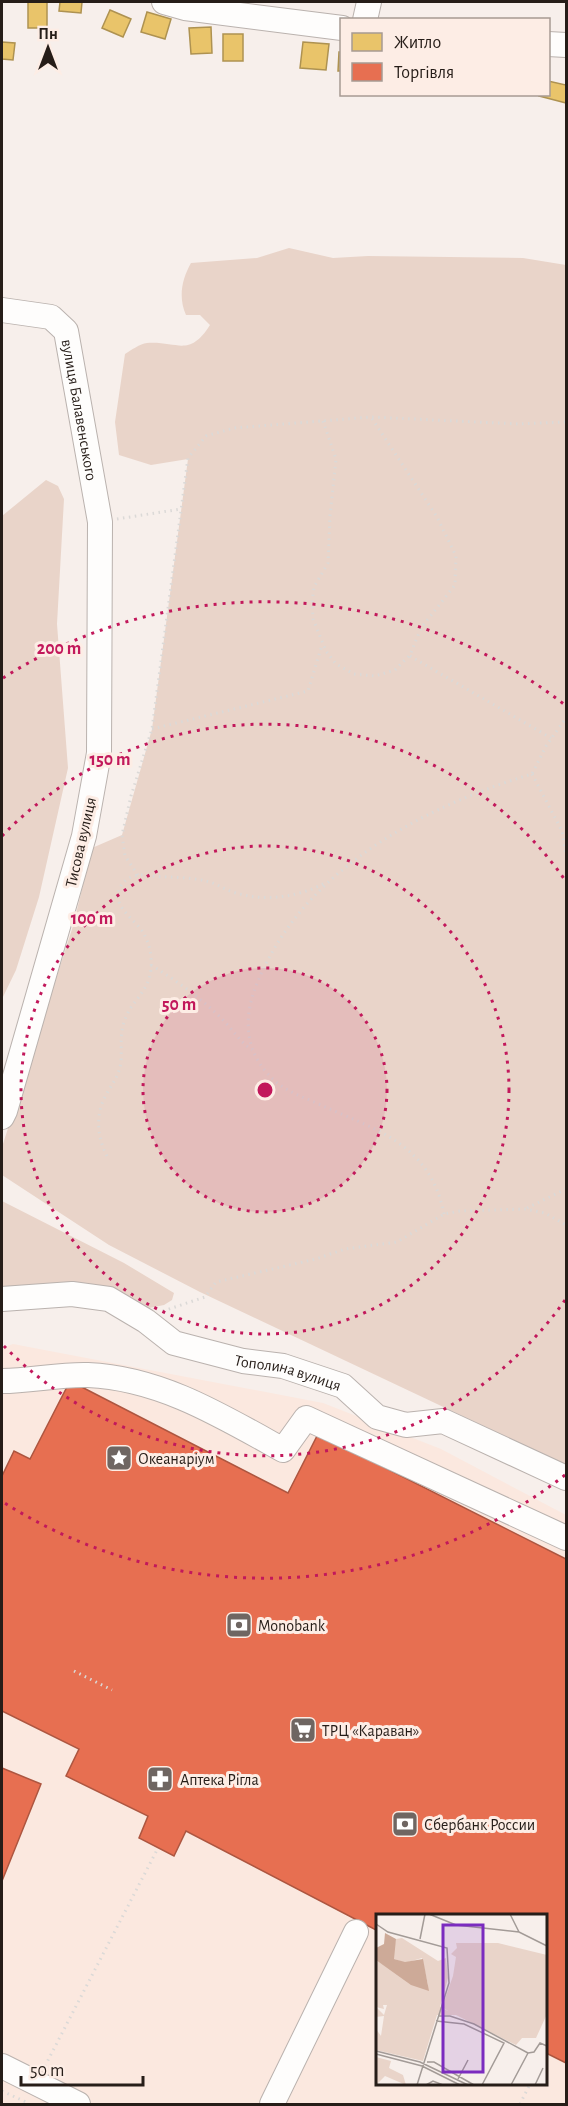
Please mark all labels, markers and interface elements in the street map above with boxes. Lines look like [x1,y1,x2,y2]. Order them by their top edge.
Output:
north arrow [18,18,78,78]
legend [340,18,550,96]
text: Пн [38,26,58,42]
text: Житло [394,34,441,52]
text: Торгівля [394,64,454,82]
street label: вулиця Балавенського [59,338,100,482]
text: 200 m [37,640,81,658]
text: 150 m [90,751,130,769]
street label: Тисова вулиця [63,796,100,889]
text: 100 m [71,910,113,928]
text: 50 m [162,996,196,1014]
centre of rings [255,1080,275,1100]
street label: Тополина вулиця [233,1352,343,1394]
place icon: Океанаріум [104,1443,134,1473]
place label: Океанаріум [138,1451,215,1468]
bank icon: Monobank [224,1610,254,1640]
place label: Monobank [258,1618,326,1634]
supermarket icon: ТРЦ «Караван» [288,1715,318,1745]
place label: ТРЦ «Караван» [322,1723,419,1739]
pharmacy icon: Аптека Рігла [145,1764,175,1794]
place label: Аптека Рігла [180,1772,259,1788]
bank icon: Сбербанк России [390,1809,420,1839]
place label: Сбербанк России [424,1817,535,1833]
inset map [376,1914,547,2085]
scale bar [21,2049,142,2087]
text: 50 m [30,2062,64,2080]

